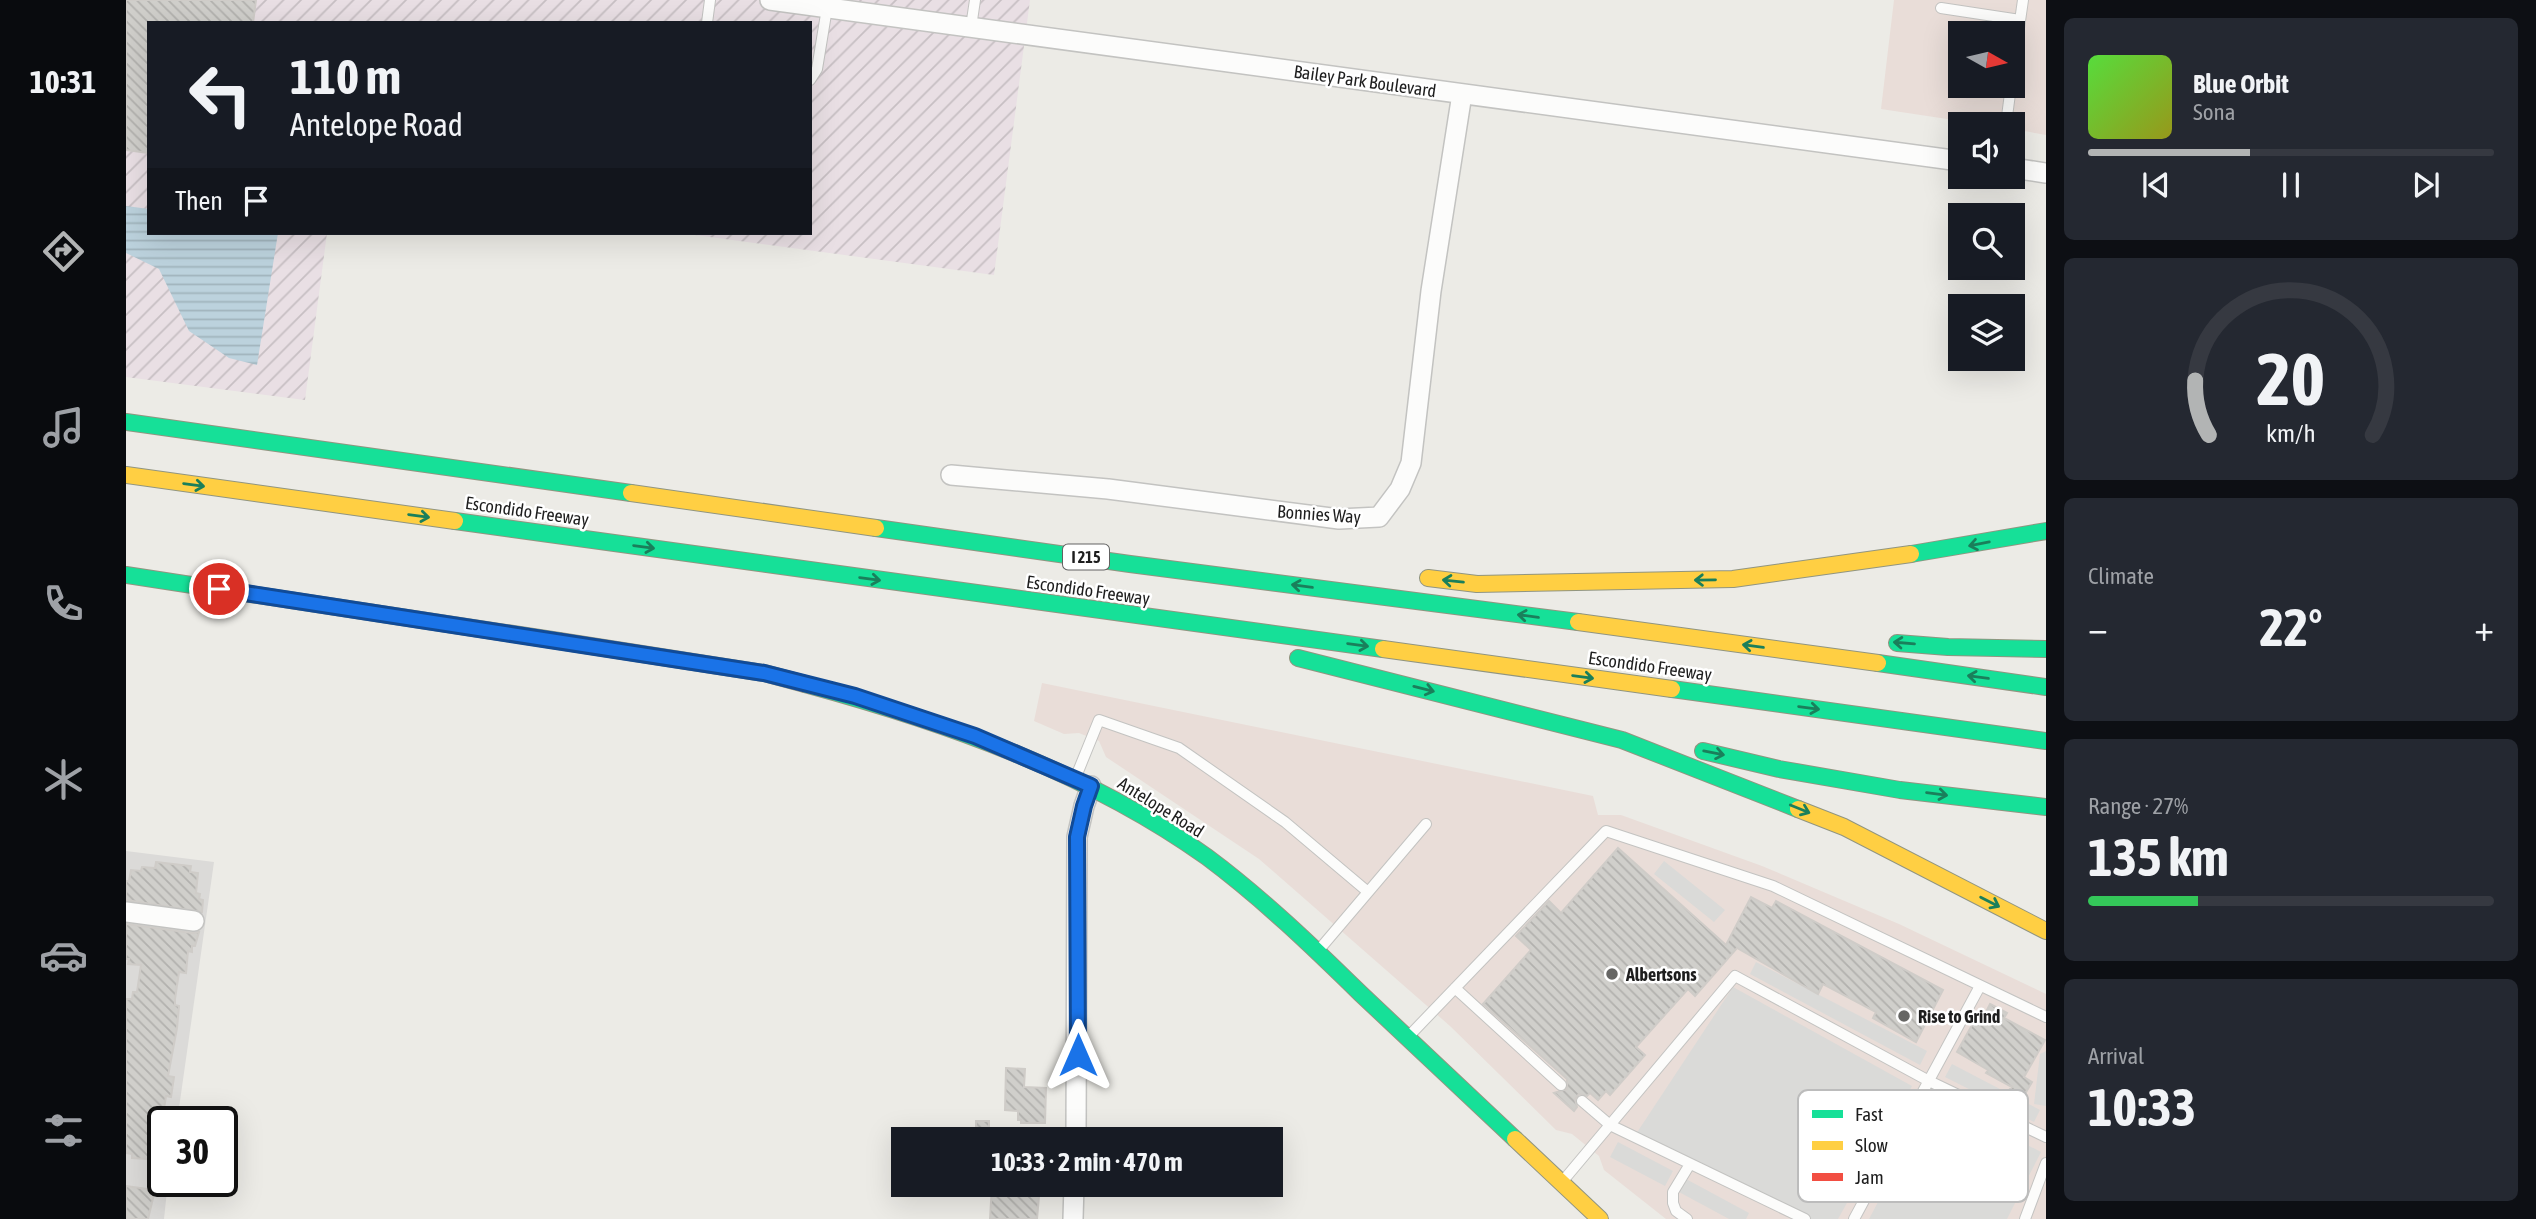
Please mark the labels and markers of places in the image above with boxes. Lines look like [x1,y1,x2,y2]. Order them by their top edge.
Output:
pin [189,559,249,619]
place label: Albertsons [1625,964,1697,985]
marker: Albertsons [1604,966,1620,982]
place label: Rise to Grind [1918,1006,2000,1027]
marker: Rise to Grind [1896,1008,1912,1024]

